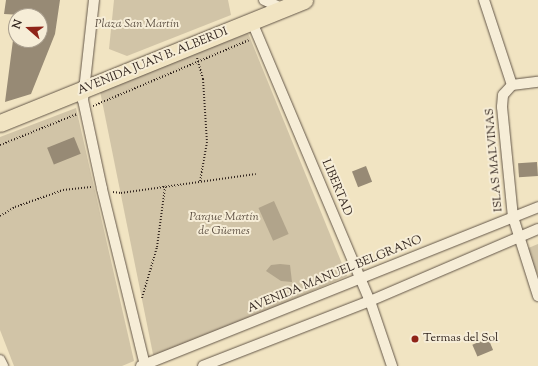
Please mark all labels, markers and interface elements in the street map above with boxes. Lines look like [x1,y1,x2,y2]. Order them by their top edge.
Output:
north arrow [8,8,48,48]
text: N [9,17,27,31]
park label: Plaza San Martín [95,18,179,32]
street label: AVENIDA JUAN B. ALBERDI [76,25,230,99]
street label: ISLAS MALVINAS [483,108,507,212]
street label: LIBERTAD [318,157,354,219]
park label: Parque Martín de Güemes [189,211,259,239]
street label: AVENIDA MANUEL BELGRANO [246,233,424,317]
place label: Termas del Sol [423,332,498,346]
marker: Termas del Sol [410,334,420,344]

